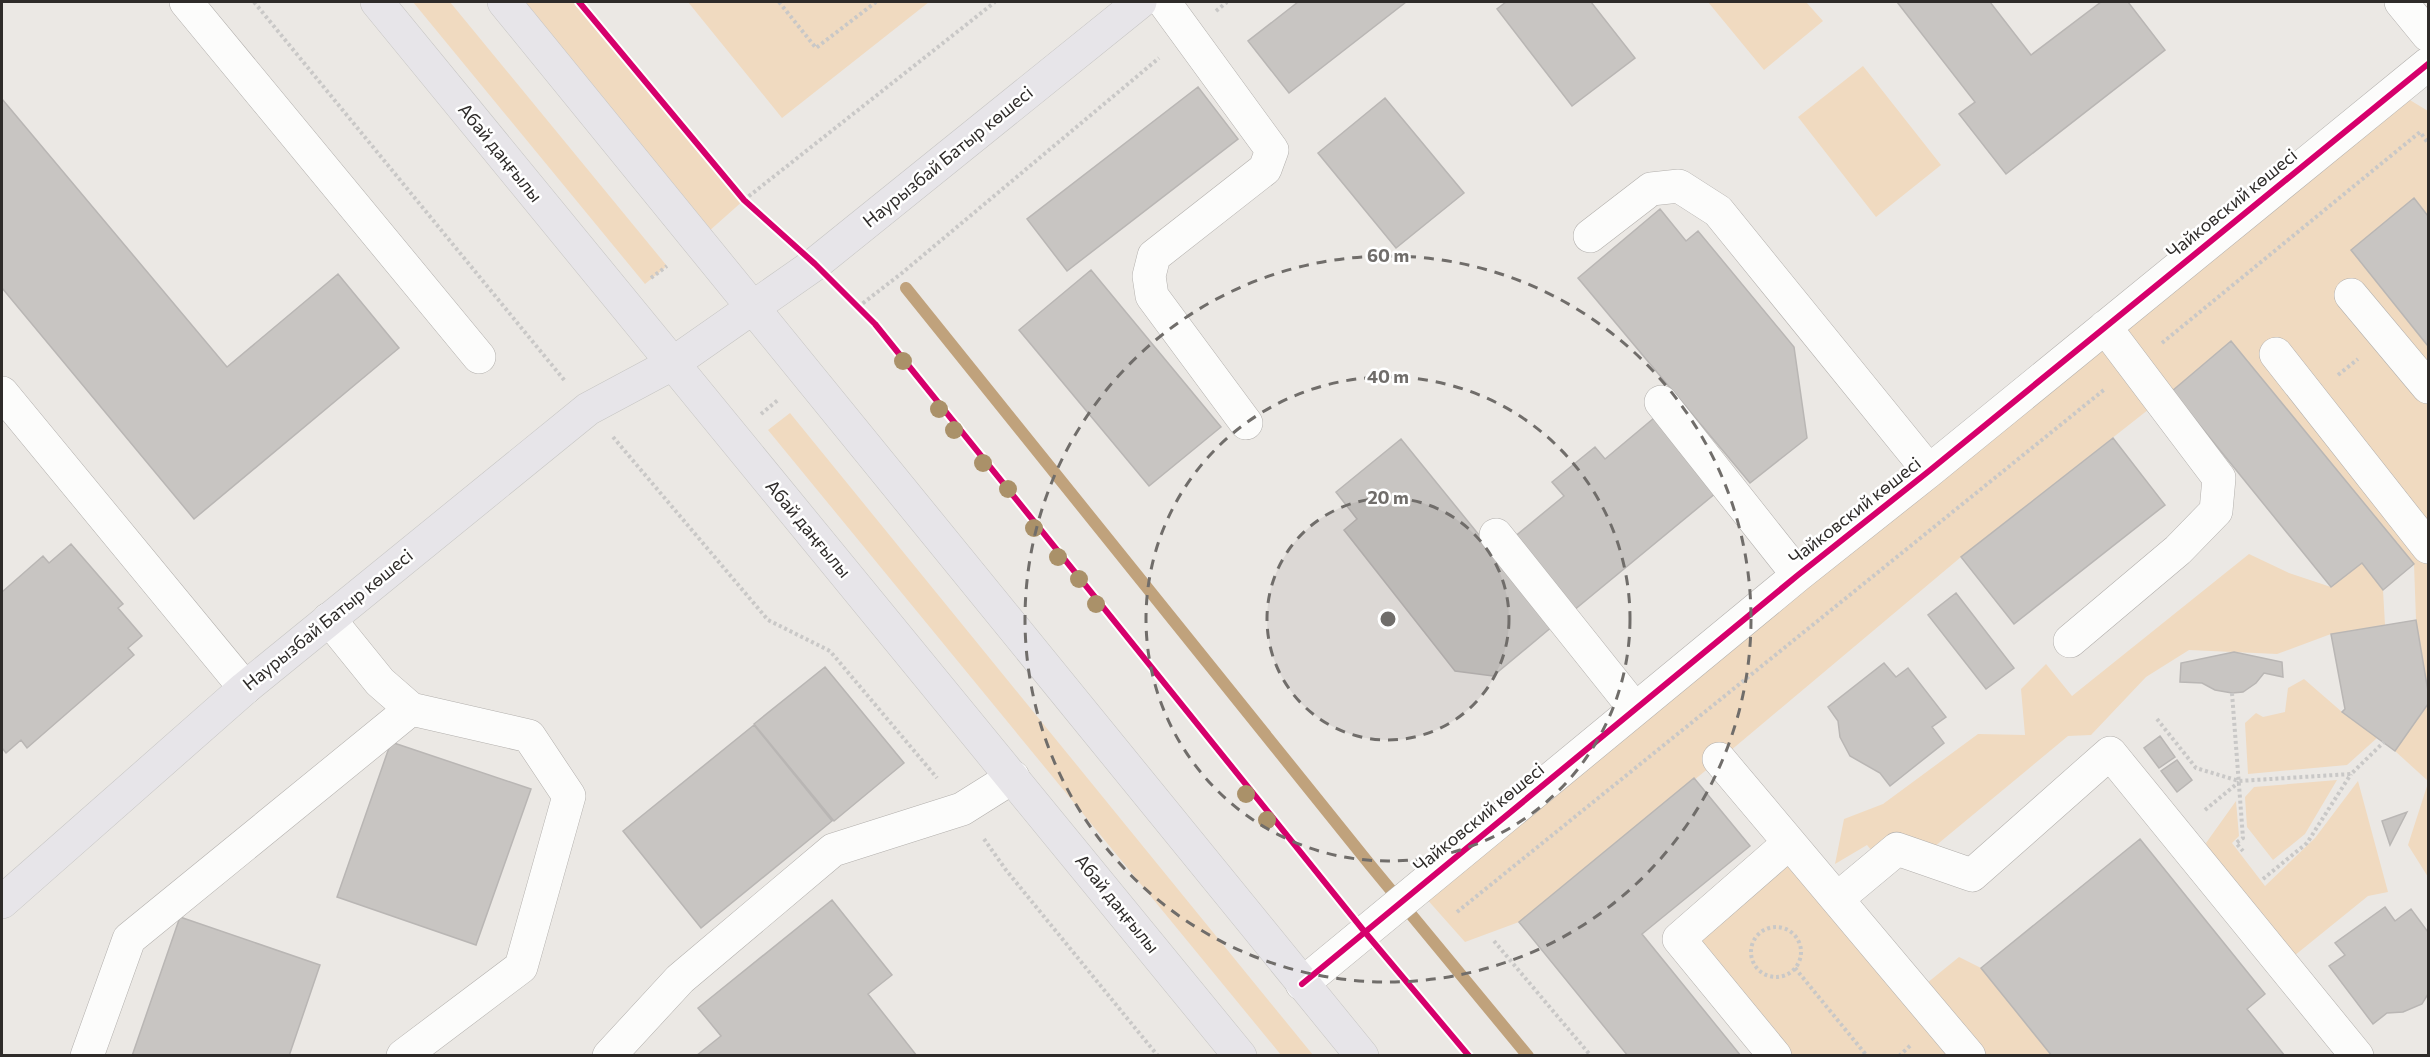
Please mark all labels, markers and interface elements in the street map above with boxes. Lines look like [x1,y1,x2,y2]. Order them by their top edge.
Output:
street label: Наурызбай Батыр көшесі [858,81,1037,232]
street label: Абай даңғылы [454,98,547,206]
street label: Чайковский көшесі [2162,144,2301,263]
text: 60 m [1367,244,1409,266]
text: 40 m [1367,365,1409,387]
street label: Чайковский көшесі [1784,452,1925,569]
street label: Абай даңғылы [761,475,856,582]
text: 20 m [1367,486,1409,508]
street label: Наурызбай Батыр көшесі [238,544,417,695]
centre of rings [1378,609,1398,629]
street label: Чайковский көшесі [1409,758,1548,877]
street label: Абай даңғылы [1071,849,1164,957]

